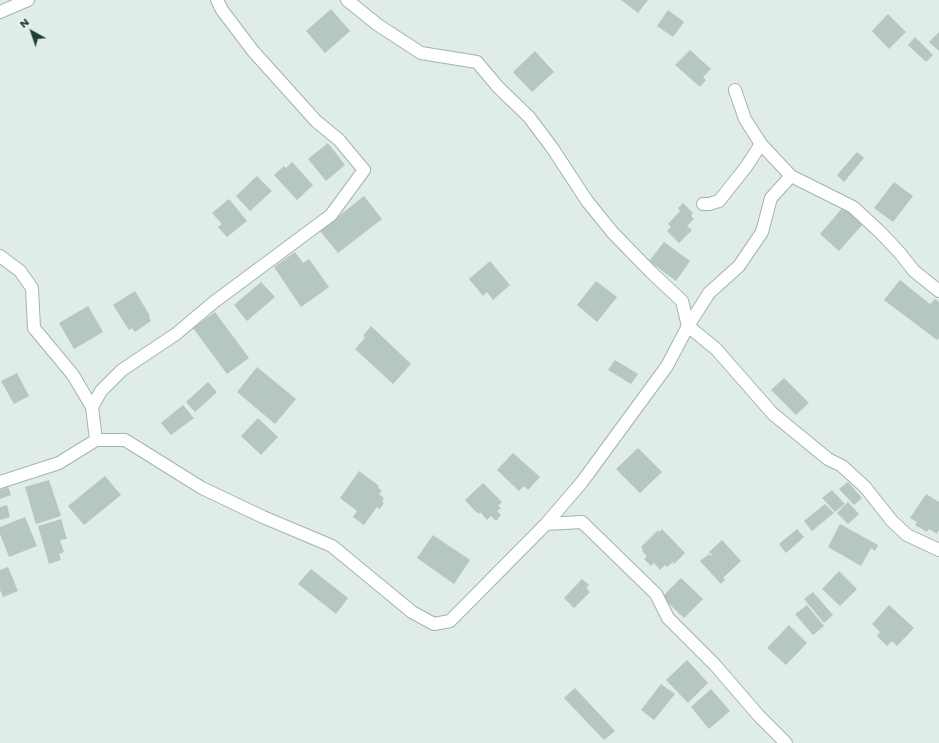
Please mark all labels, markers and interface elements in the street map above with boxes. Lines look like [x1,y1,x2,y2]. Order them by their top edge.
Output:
north arrow [12,12,52,52]
text: N [16,14,33,32]

